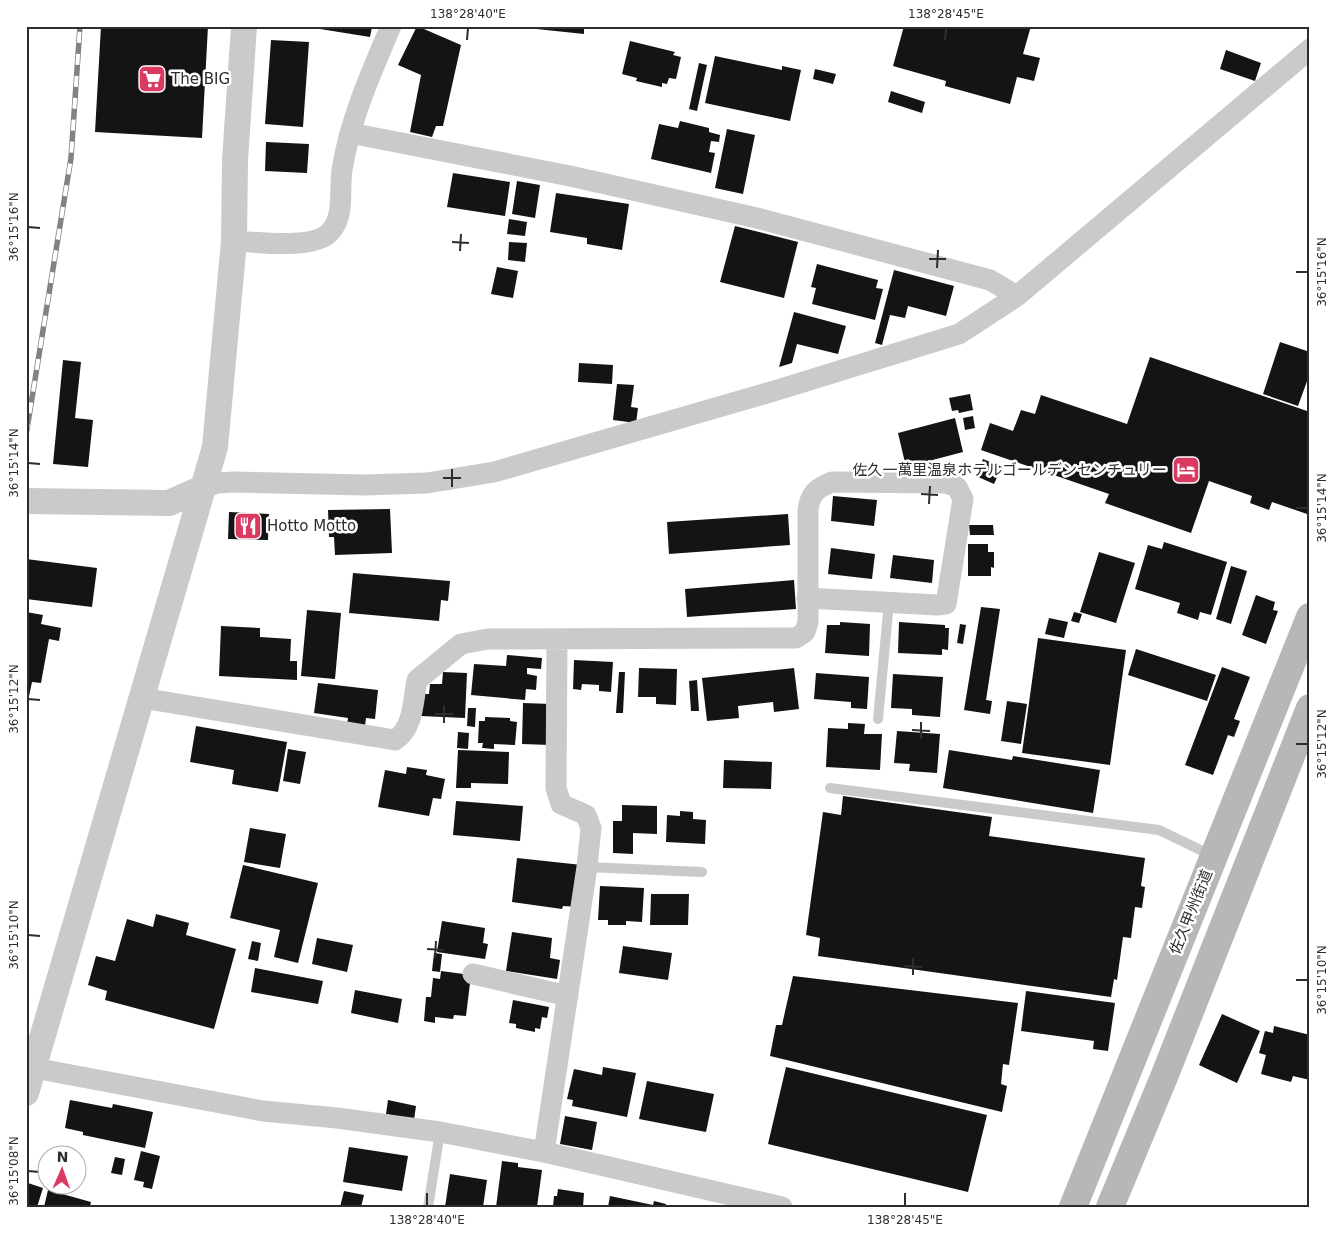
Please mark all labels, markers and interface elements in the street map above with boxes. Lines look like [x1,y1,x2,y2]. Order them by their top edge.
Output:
text: 138°28'40"E [430,7,506,21]
text: 138°28'45"E [908,7,984,21]
supermarket icon: The BIG [137,64,167,94]
place label: The BIG [170,70,230,88]
text: 36°15'16"N [7,192,21,262]
text: 36°15'16"N [1315,237,1329,307]
text: 36°15'14"N [7,428,21,498]
hotel icon: 佐久一萬里温泉ホテルゴールデンセンチュリー [1171,455,1201,485]
place label: 佐久一萬里温泉ホテルゴールデンセンチュリー [852,461,1167,479]
text: 36°15'14"N [1315,473,1329,543]
restaurant icon: Hotto Motto [233,511,263,541]
place label: Hotto Motto [267,517,356,535]
text: 36°15'12"N [7,664,21,734]
text: 36°15'12"N [1315,709,1329,779]
street label: 佐久甲州街道 [1166,867,1216,957]
text: 36°15'10"N [7,900,21,970]
text: 36°15'10"N [1315,945,1329,1015]
text: 36°15'08"N [7,1136,21,1206]
north arrow [38,1146,88,1196]
text: N [56,1149,69,1165]
text: 138°28'40"E [389,1213,465,1227]
text: 138°28'45"E [867,1213,943,1227]

